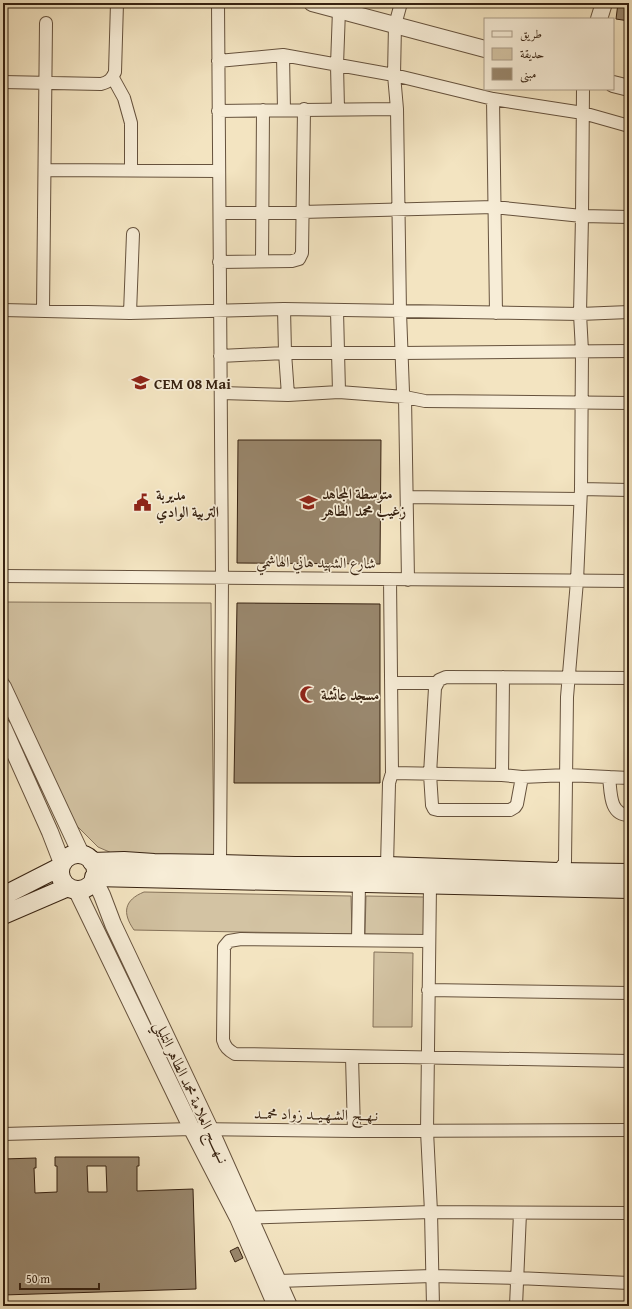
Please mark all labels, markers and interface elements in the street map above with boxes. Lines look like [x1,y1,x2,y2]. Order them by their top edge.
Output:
legend [484,18,614,90]
text: طريق [520,25,542,42]
text: حديقة [520,45,544,62]
text: مبنى [520,65,536,83]
school or university icon: CEM 08 Mai [131,373,151,393]
place label: CEM 08 Mai [154,373,231,394]
place label: متوسطة المجاهد زغيب محمد الطاهر [320,483,406,521]
place label: مديربة التربية الوادي [156,484,219,524]
school or university icon: متوسطة المجاهد زغيب محمد الطاهر [299,492,319,512]
public building icon: مديربة التربية الوادي [133,493,153,513]
street label: شارع الشهيد هاني الهاشمي [256,550,376,578]
mosque icon: مسجد عائشة [298,684,318,704]
place label: مسجد عائشة [321,684,380,705]
street label: نــهــــج العلامة محمد الطاهر التليلي [146,1017,234,1169]
street label: نـهــج الشـهـيــد زواد محمــد [254,1102,378,1130]
scale bar [20,1265,99,1291]
text: 50 m [26,1270,50,1287]

